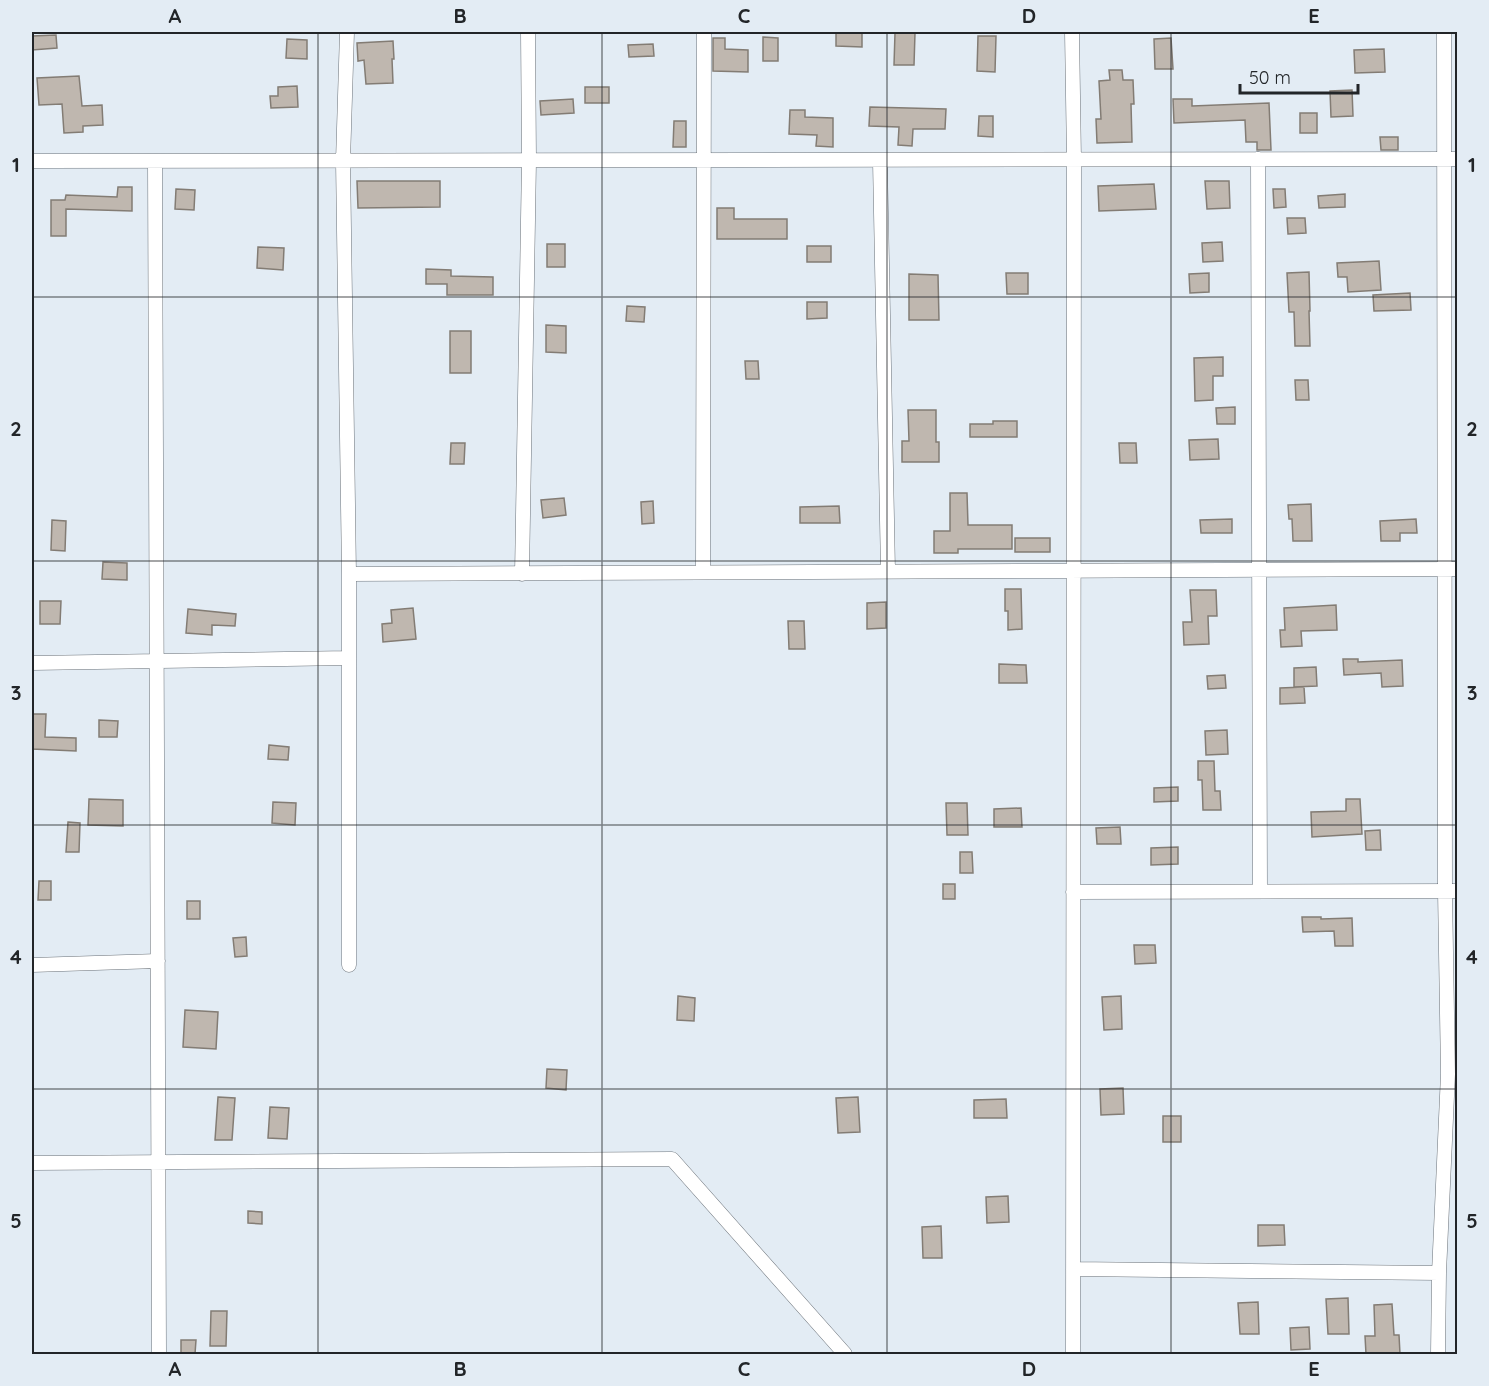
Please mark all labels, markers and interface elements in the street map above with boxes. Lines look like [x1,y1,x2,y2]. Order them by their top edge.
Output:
text: A [169,3,182,28]
text: B [453,3,467,28]
text: C [738,3,751,28]
text: D [1022,3,1036,28]
text: E [1308,3,1320,28]
scale bar [1240,57,1358,95]
text: 50 m [1249,66,1291,89]
text: 1 [12,152,20,177]
text: 1 [1468,152,1476,177]
text: 2 [10,416,22,441]
text: 2 [1466,416,1478,441]
text: 3 [11,680,21,705]
text: 3 [1467,680,1477,705]
text: 4 [10,944,22,969]
text: 4 [1466,944,1478,969]
text: 5 [10,1208,22,1233]
text: 5 [1466,1208,1478,1233]
text: A [169,1356,182,1381]
text: B [453,1356,467,1381]
text: C [738,1356,751,1381]
text: D [1022,1356,1036,1381]
text: E [1308,1356,1320,1381]

